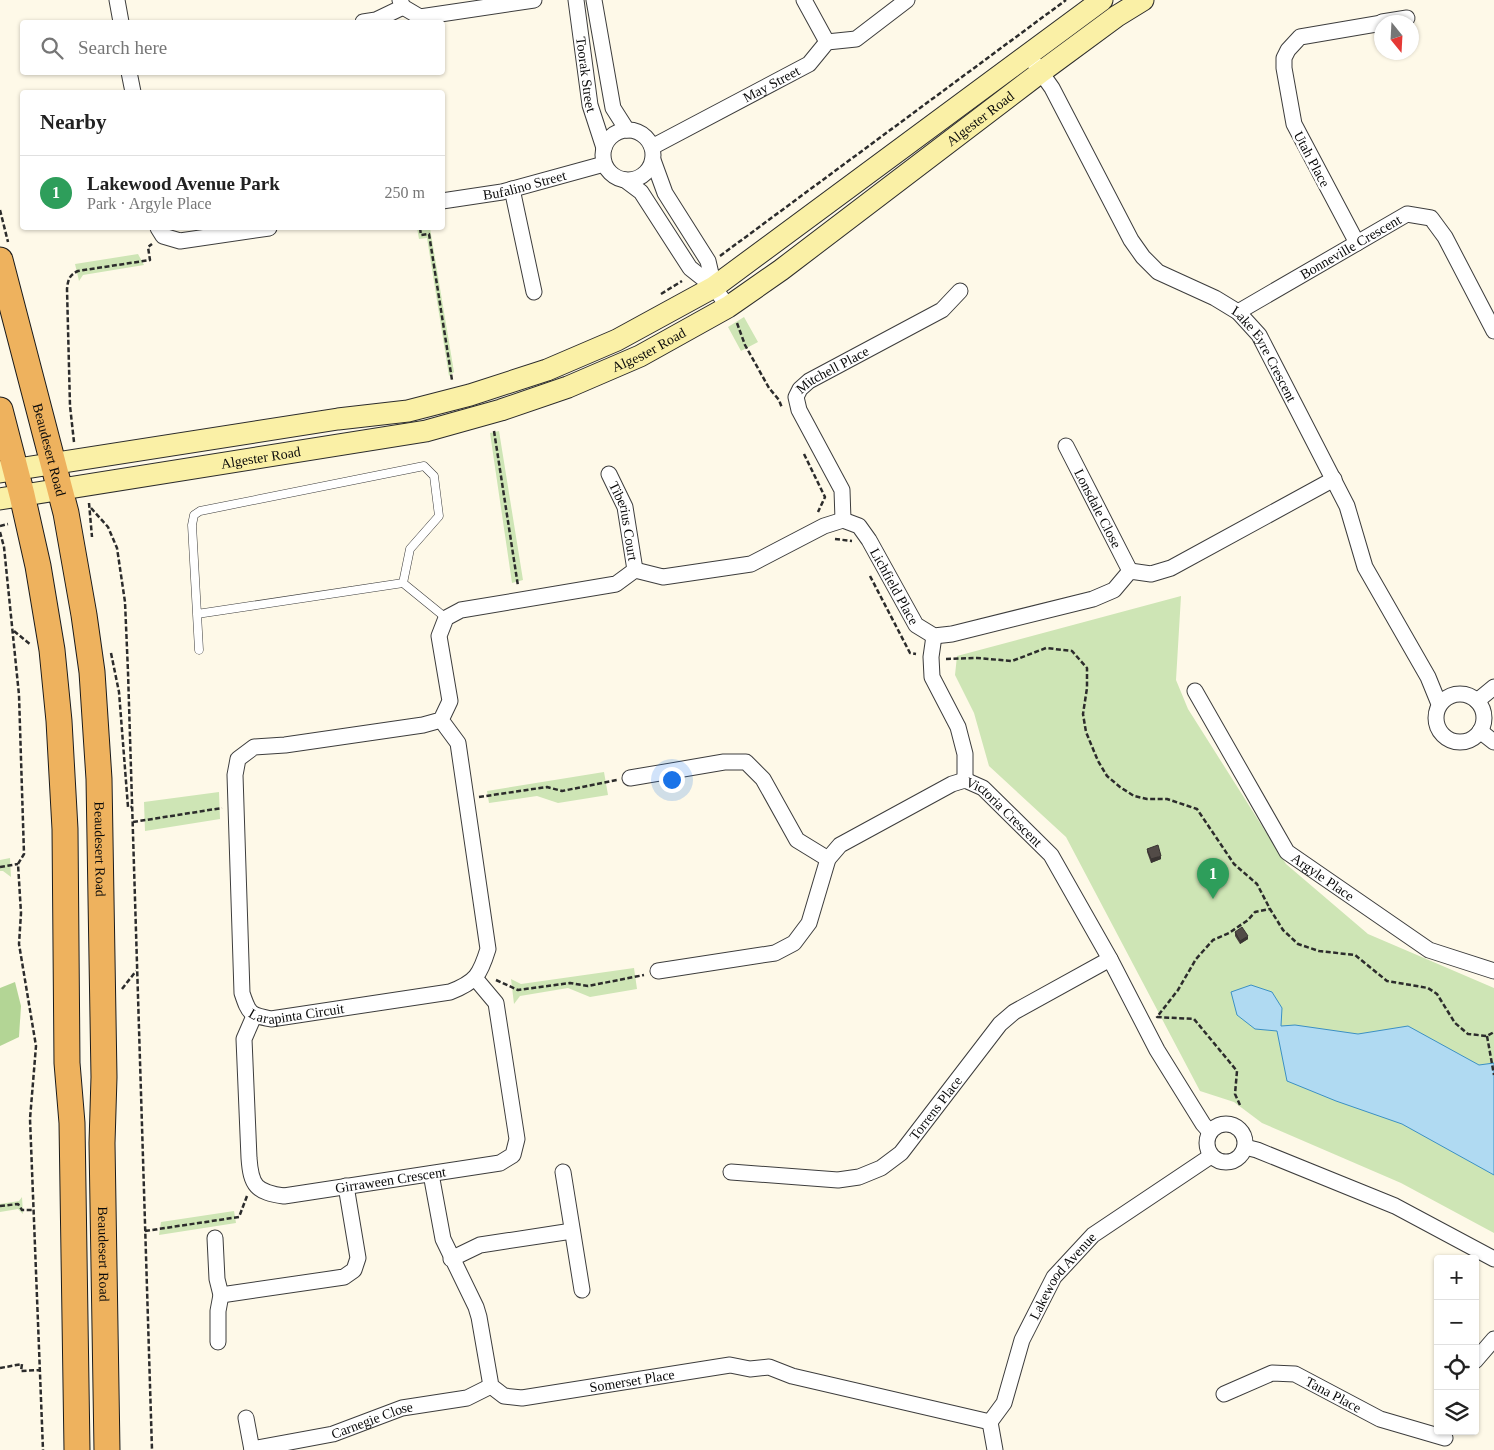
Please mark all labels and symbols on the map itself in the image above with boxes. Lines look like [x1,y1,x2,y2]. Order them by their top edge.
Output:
north arrow [1374,15,1419,60]
street label: Toorak Street [573,36,599,114]
street label: May Street [741,63,803,105]
street label: Algester Road [944,88,1017,149]
street label: Utah Place [1291,129,1333,190]
street label: Bufalino Street [482,168,568,203]
street label: Bonneville Crescent [1298,212,1404,282]
street label: Lake Eyre Crescent [1229,303,1299,404]
street label: Algester Road [610,325,688,375]
street label: Mitchell Place [793,344,871,397]
street label: Beaudesert Road [30,402,68,498]
street label: Algester Road [220,444,302,472]
street label: Lonsdale Close [1071,467,1124,551]
street label: Tiberius Court [606,479,640,562]
street label: Lichfield Place [867,546,921,627]
your location [659,767,685,793]
street label: Victoria Crescent [964,774,1045,850]
street label: Beaudesert Road [91,801,108,897]
street label: Argyle Place [1288,850,1357,904]
pin: 1 [1197,858,1229,899]
street label: Larapinta Circuit [246,1001,345,1027]
street label: Torrens Place [907,1073,965,1143]
street label: Girraween Crescent [334,1164,447,1196]
street label: Beaudesert Road [95,1206,112,1302]
street label: Lakewood Avenue [1027,1230,1099,1322]
street label: Somerset Place [588,1367,676,1395]
street label: Tana Place [1303,1374,1364,1416]
street label: Carnegie Close [329,1399,414,1442]

